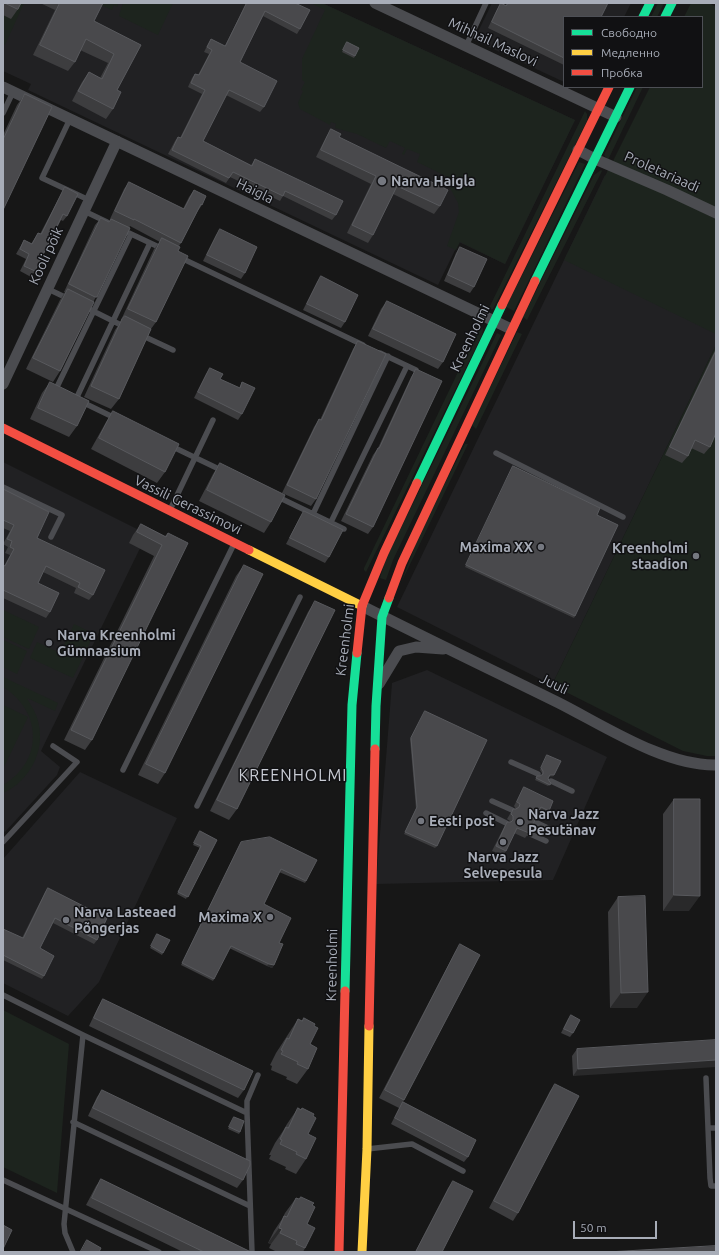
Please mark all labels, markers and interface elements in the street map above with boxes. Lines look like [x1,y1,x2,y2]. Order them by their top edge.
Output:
street label: Mihhail Maslovi [446,14,540,70]
legend [563,16,703,88]
text: Свободно [601,26,657,39]
text: Медленно [601,46,660,59]
text: Пробка [601,66,643,79]
street label: Proletariaadi [622,148,702,196]
place label: Narva Haigla [391,173,475,189]
street label: Haigla [234,175,276,207]
marker: Narva Haigla [376,175,388,187]
street label: Kooli põik [25,224,67,288]
street label: Kreenholmi [447,302,493,374]
street label: Vassili Gerassimovi [132,472,244,538]
place label: Maxima XX [460,539,533,555]
place label: Kreenholmi staadion [612,540,688,572]
marker: Maxima XX [536,542,546,552]
marker: Kreenholmi staadion [691,551,701,561]
street label: Kreenholmi [332,603,358,677]
place label: Narva Kreenholmi Gümnaasium [57,627,176,660]
marker: Narva Kreenholmi Gümnaasium [44,638,54,648]
street label: Juuli [537,670,571,698]
district label: KREENHOLMI [239,766,347,786]
place label: Narva Jazz Pesutänav [528,806,599,838]
place label: Eesti post [429,813,495,829]
marker: Eesti post [416,816,426,826]
marker: Narva Jazz Pesutänav [515,817,525,827]
marker: Narva Jazz Selvepesula [498,837,508,847]
place label: Narva Jazz Selvepesula [464,849,542,882]
place label: Narva Lasteaed Põngerjas [74,904,176,936]
place label: Maxima X [198,909,262,925]
marker: Maxima X [265,912,275,922]
marker: Narva Lasteaed Põngerjas [61,915,71,925]
street label: Kreenholmi [323,929,341,1001]
scale bar [575,1213,659,1239]
text: 50 m [580,1221,607,1234]

